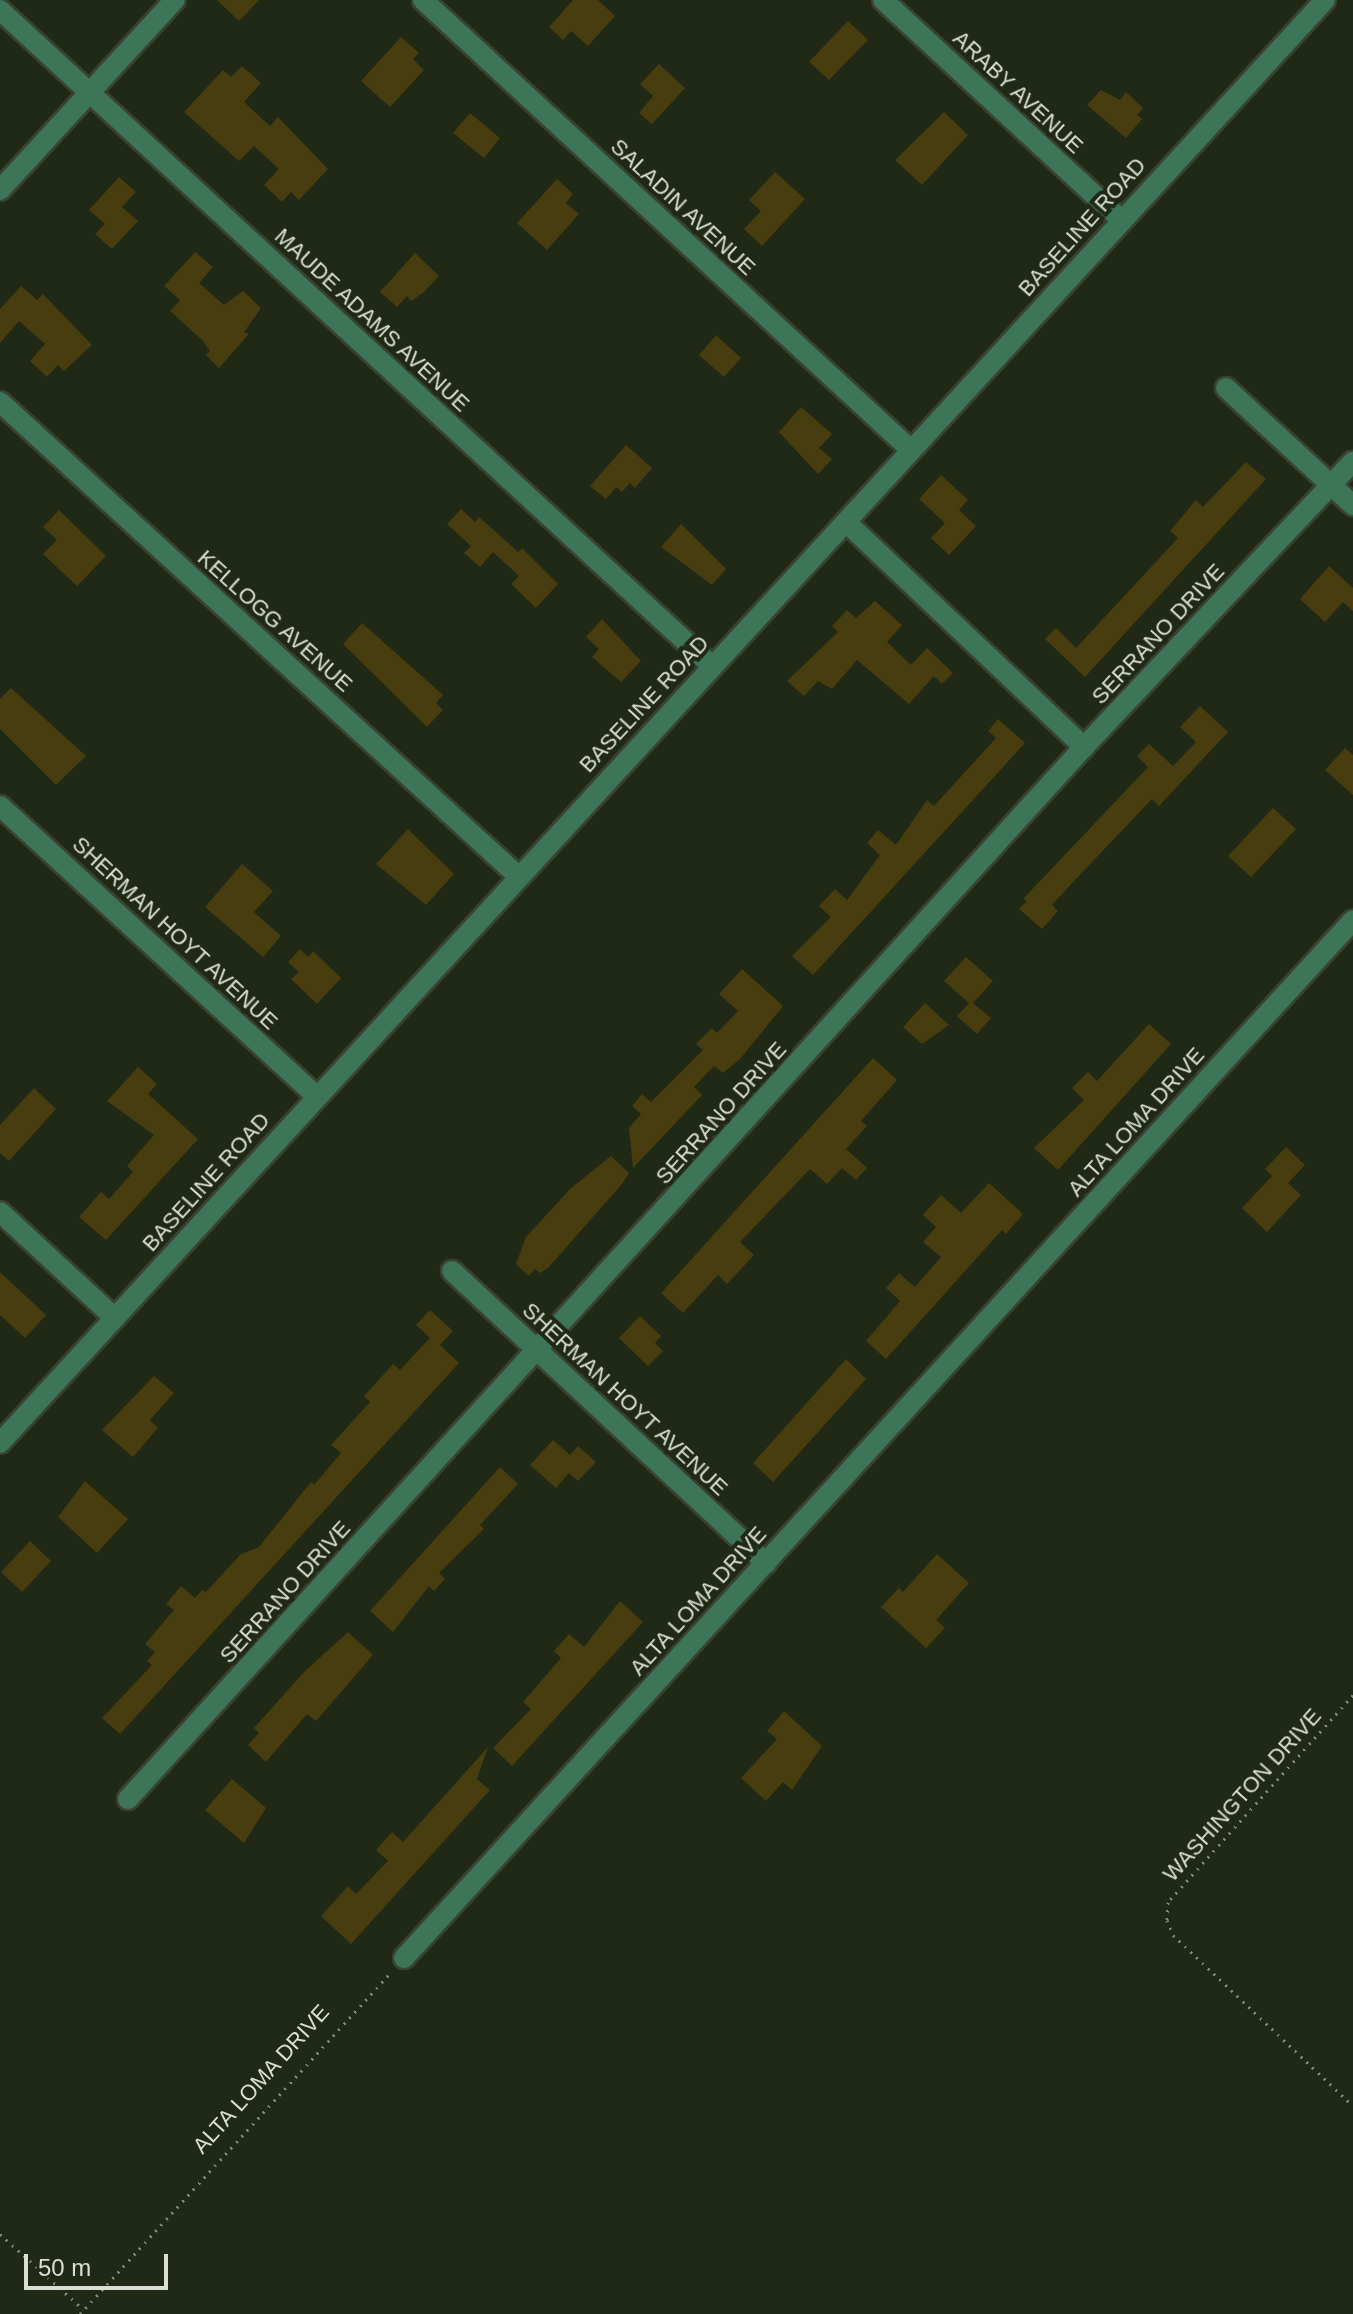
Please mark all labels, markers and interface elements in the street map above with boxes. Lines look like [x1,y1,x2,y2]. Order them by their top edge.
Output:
street label: ARABY AVENUE [947,25,1089,159]
street label: SALADIN AVENUE [605,133,761,281]
street label: BASELINE ROAD [1013,152,1151,302]
street label: MAUDE ADAMS AVENUE [268,222,476,418]
street label: KELLOGG AVENUE [192,544,358,698]
street label: SERRANO DRIVE [1086,558,1230,710]
street label: BASELINE ROAD [574,630,714,778]
street label: SHERMAN HOYT AVENUE [66,831,284,1035]
street label: SERRANO DRIVE [650,1036,792,1190]
street label: ALTA LOMA DRIVE [1061,1041,1211,1203]
street label: BASELINE ROAD [137,1107,275,1257]
street label: SHERMAN HOYT AVENUE [516,1297,734,1501]
street label: SERRANO DRIVE [214,1515,356,1669]
street label: ALTA LOMA DRIVE [623,1520,773,1682]
street label: WASHINGTON DRIVE [1157,1703,1327,1887]
street label: ALTA LOMA DRIVE [186,1998,336,2160]
scale bar [28,2238,172,2288]
text: 50 m [38,2254,91,2281]

